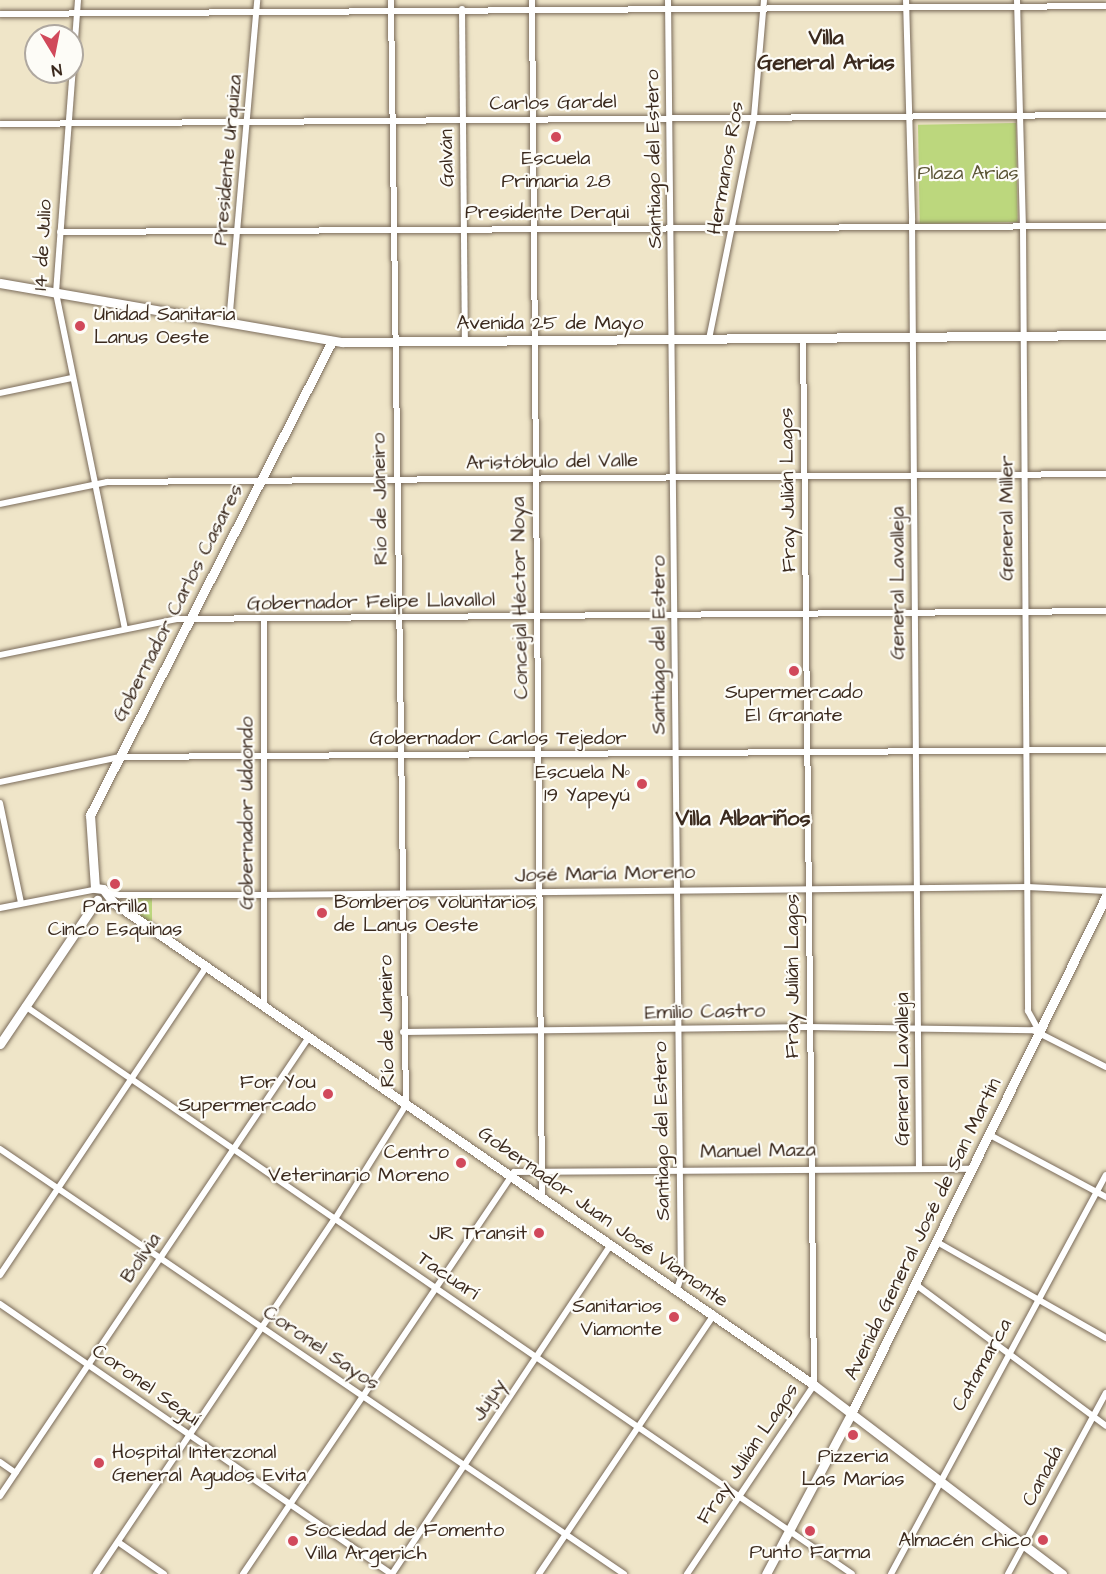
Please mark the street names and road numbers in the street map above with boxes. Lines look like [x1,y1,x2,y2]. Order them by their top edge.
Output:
street label: Santiago del Estero [640,69,668,249]
street label: Presidente Urquiza [209,74,247,246]
street label: Carlos Gardel [489,90,617,116]
street label: Hermanos Ros [703,100,749,236]
street label: Galván [434,129,460,187]
street label: 14 de Julio [29,199,57,291]
street label: Presidente Derqui [465,200,629,224]
street label: Avenida 25 de Mayo [456,311,644,335]
street label: Fray Julián Lagos [775,407,801,573]
street label: Río de Janeiro [367,433,393,565]
street label: Aristóbulo del Valle [466,449,638,475]
street label: General Miller [995,455,1019,581]
street label: Gobernador Carlos Casares [108,480,248,726]
street label: Concejal Héctor Noya [506,496,534,700]
street label: General Lavalleja [886,506,910,660]
street label: Santiago del Estero [647,555,671,735]
street label: Gobernador Felipe Llavallol [247,588,495,616]
street label: Gobernador Udaondo [235,716,259,910]
street label: Gobernador Carlos Tejedor [370,726,626,750]
street label: José María Moreno [515,860,695,888]
street label: Fray Julián Lagos [780,894,804,1058]
street label: Río de Janeiro [374,955,400,1087]
street label: General Lavalleja [890,992,914,1146]
street label: Emilio Castro [644,999,766,1025]
street label: Santiago del Estero [648,1041,676,1221]
street label: Avenida General José de San Martín [839,1074,1007,1384]
street label: Gobernador Juan José Viamonte [473,1121,733,1313]
street label: Manuel Maza [700,1138,816,1164]
street label: Bolivia [116,1228,166,1288]
street label: Tacuarí [412,1247,484,1305]
street label: Coronel Sayos [258,1300,384,1396]
street label: Catamarca [947,1314,1017,1416]
street label: Coronel Seguí [87,1339,205,1431]
street label: Jujuy [467,1374,511,1426]
street label: Fray Julián Lagos [692,1379,804,1529]
street label: Canadá [1017,1442,1069,1510]

